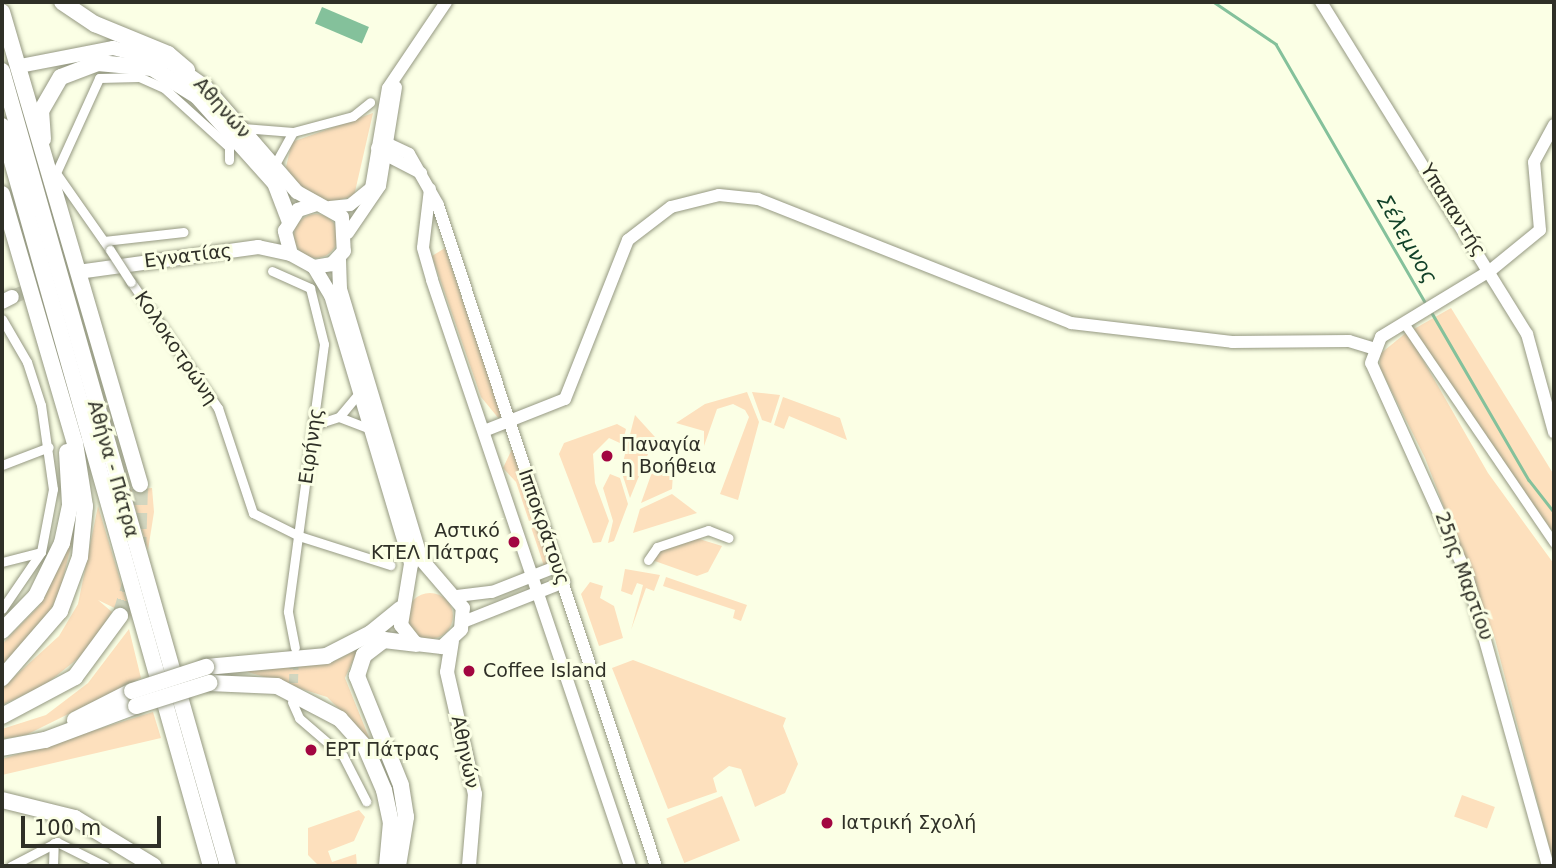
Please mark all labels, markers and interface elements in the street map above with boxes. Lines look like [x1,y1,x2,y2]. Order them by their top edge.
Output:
street label: Αθηνών [189,73,255,143]
street label: Υπαπαντής [1416,160,1490,260]
water label: Σέλεμνος [1371,190,1443,288]
street label: Εγνατίας [143,239,233,273]
street label: Κολοκοτρώνη [130,287,222,409]
street label: Αθήνα - Πάτρα [83,398,143,540]
street label: Ειρήνης [294,407,328,485]
place label: Παναγία η Βοήθεια [621,434,717,478]
marker: Παναγία η Βοήθεια [599,448,615,464]
street label: Ιπποκράτους [514,466,574,588]
street label: 25ης Μαρτίου [1430,509,1498,643]
place label: Αστικό ΚΤΕΛ Πάτρας [371,520,500,564]
marker: Αστικό ΚΤΕΛ Πάτρας [506,534,522,550]
place label: Coffee Island [483,660,607,682]
marker: Coffee Island [461,663,477,679]
street label: Αθηνών [446,714,484,790]
place label: ΕΡΤ Πάτρας [325,739,440,761]
marker: ΕΡΤ Πάτρας [303,742,319,758]
scale bar [24,802,164,846]
place label: Ιατρική Σχολή [841,812,976,834]
marker: Ιατρική Σχολή [819,815,835,831]
text: 100 m [34,816,101,840]

